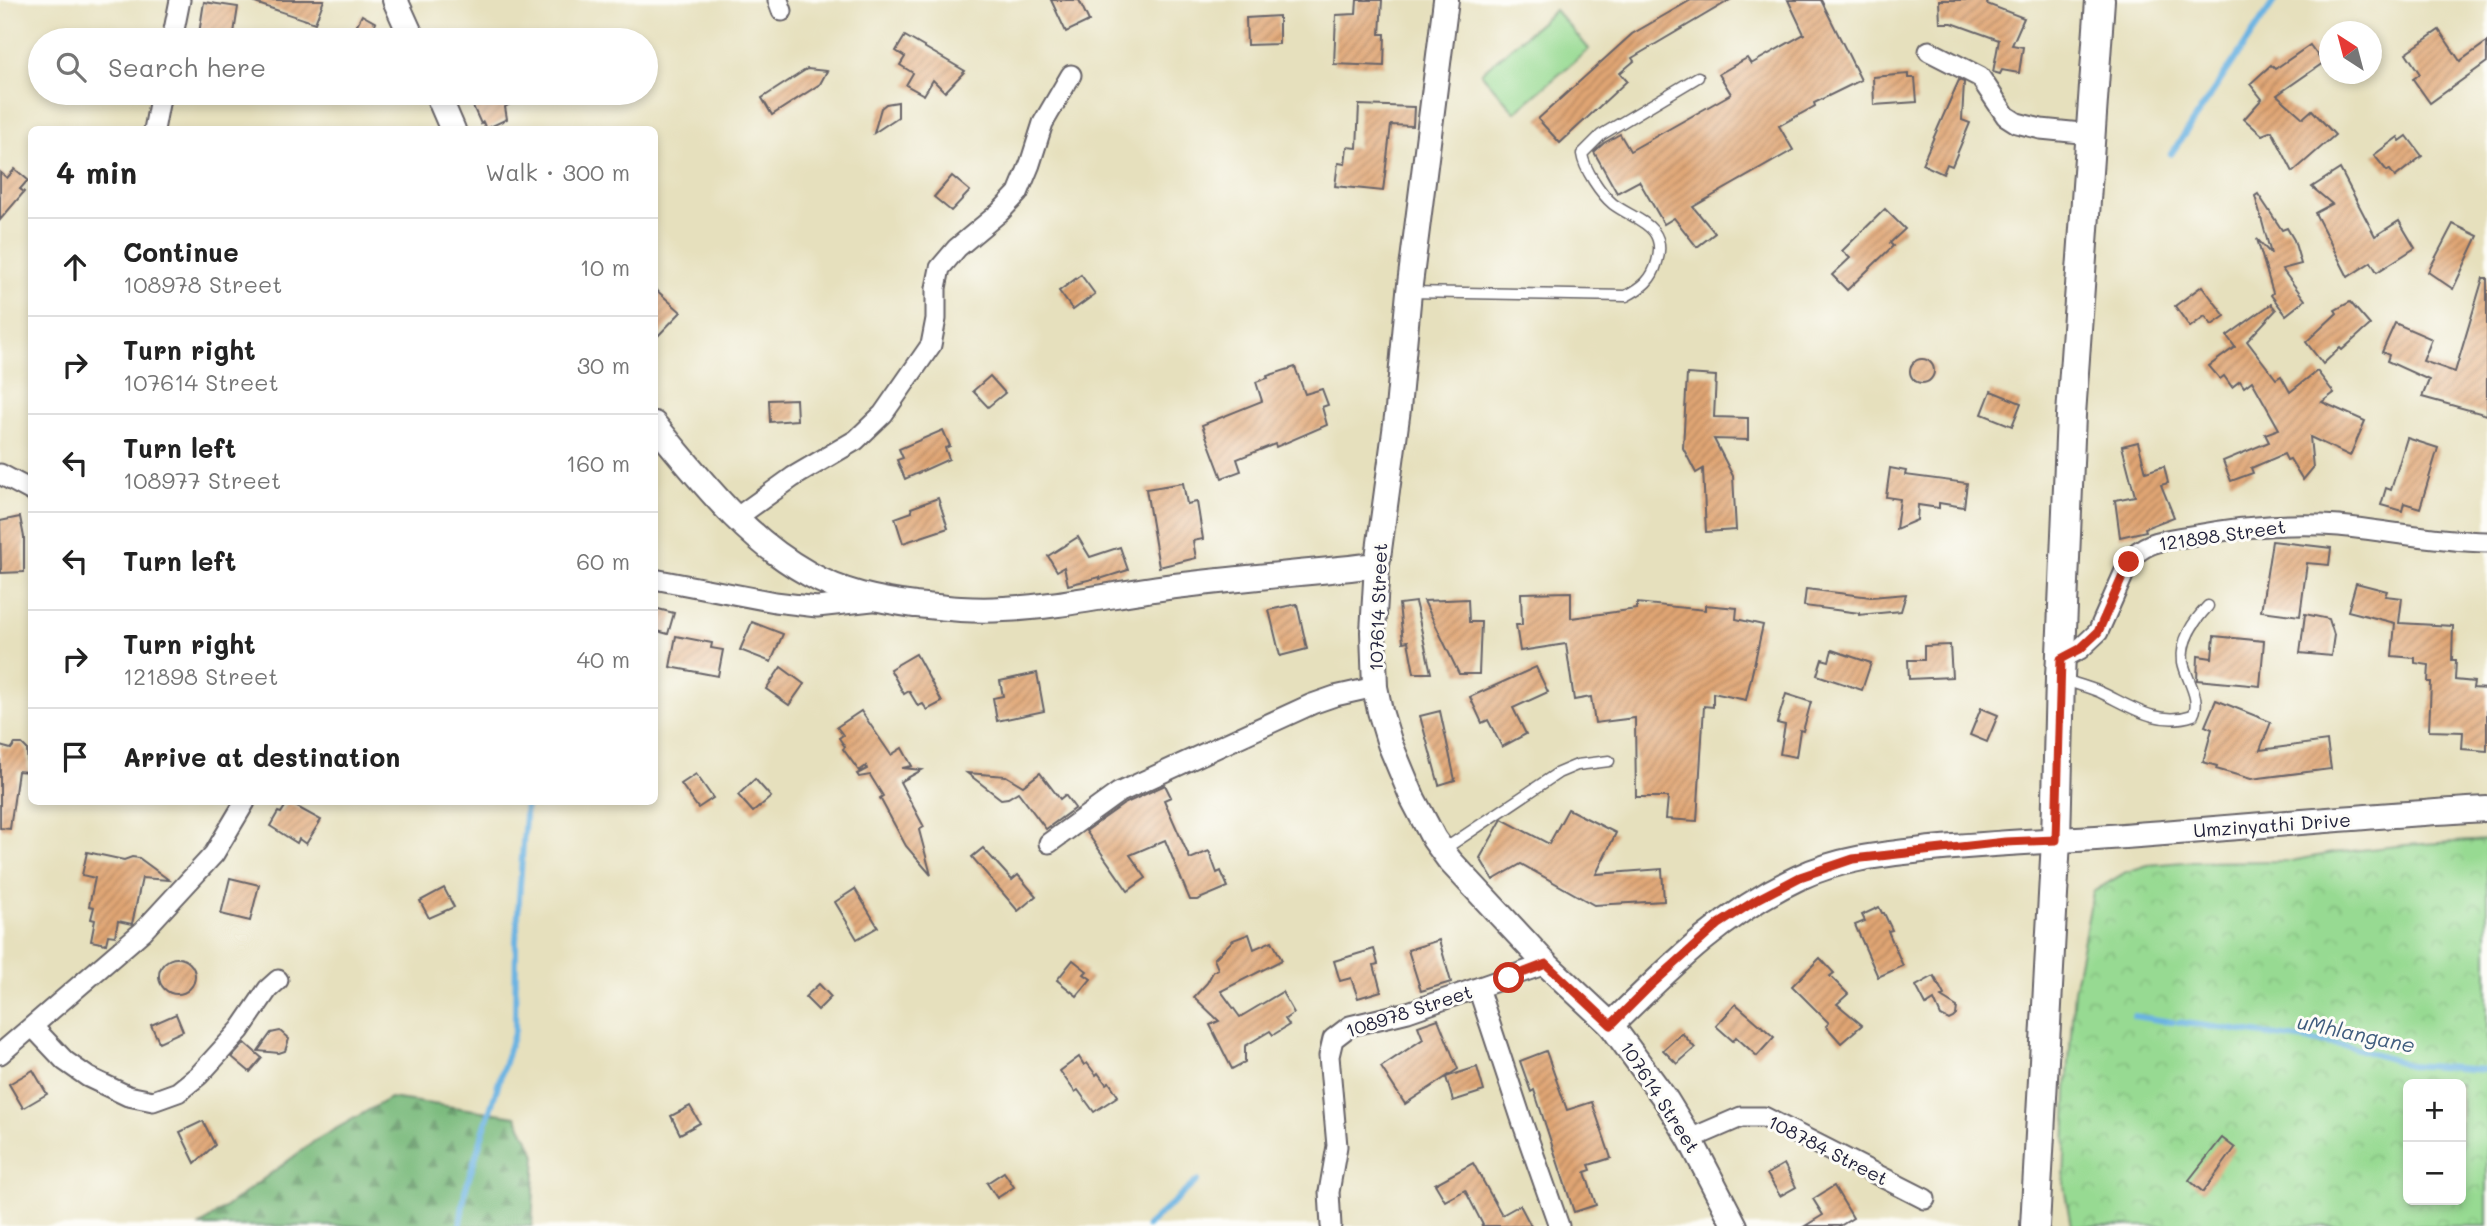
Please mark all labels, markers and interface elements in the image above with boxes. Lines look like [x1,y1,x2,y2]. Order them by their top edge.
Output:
north arrow [2319,21,2382,84]
search box [28,28,658,105]
icon: search [52,48,90,86]
text: Search here [108,50,266,84]
text: 4 min [56,152,137,192]
text: Walk · 300 m [485,157,630,187]
text: Continue [123,235,239,269]
icon: ahead [56,248,94,286]
text: 10 m [580,252,630,282]
text: 108978 Street [123,269,282,299]
text: Turn right [123,333,256,367]
icon: right [56,346,94,384]
text: 30 m [577,350,630,380]
text: 107614 Street [123,367,279,397]
text: Turn left [123,431,236,465]
icon: left [56,444,94,482]
text: 160 m [566,448,630,478]
text: 108977 Street [123,465,281,495]
street label: 121898 Street [2157,513,2287,556]
icon: left [56,542,94,580]
street label: 107614 Street [1363,542,1392,672]
text: Turn left [123,544,236,578]
text: 60 m [576,546,630,576]
route end [2113,546,2144,577]
text: Turn right [123,627,256,661]
icon: right [56,640,94,678]
text: 40 m [577,644,630,674]
text: 121898 Street [123,661,278,691]
icon: arrive [56,738,94,776]
text: Arrive at destination [123,740,400,774]
street label: Umzinyathi Drive [2192,807,2351,842]
route start [1493,962,1524,993]
street label: 108978 Street [1342,978,1475,1043]
water label: uMhlangane [2295,1007,2418,1058]
street label: 107614 Street [1615,1036,1706,1157]
map controls [2403,1079,2466,1205]
button: + [2403,1079,2466,1142]
street label: 108784 Street [1764,1109,1892,1191]
button: − [2403,1142,2466,1205]

